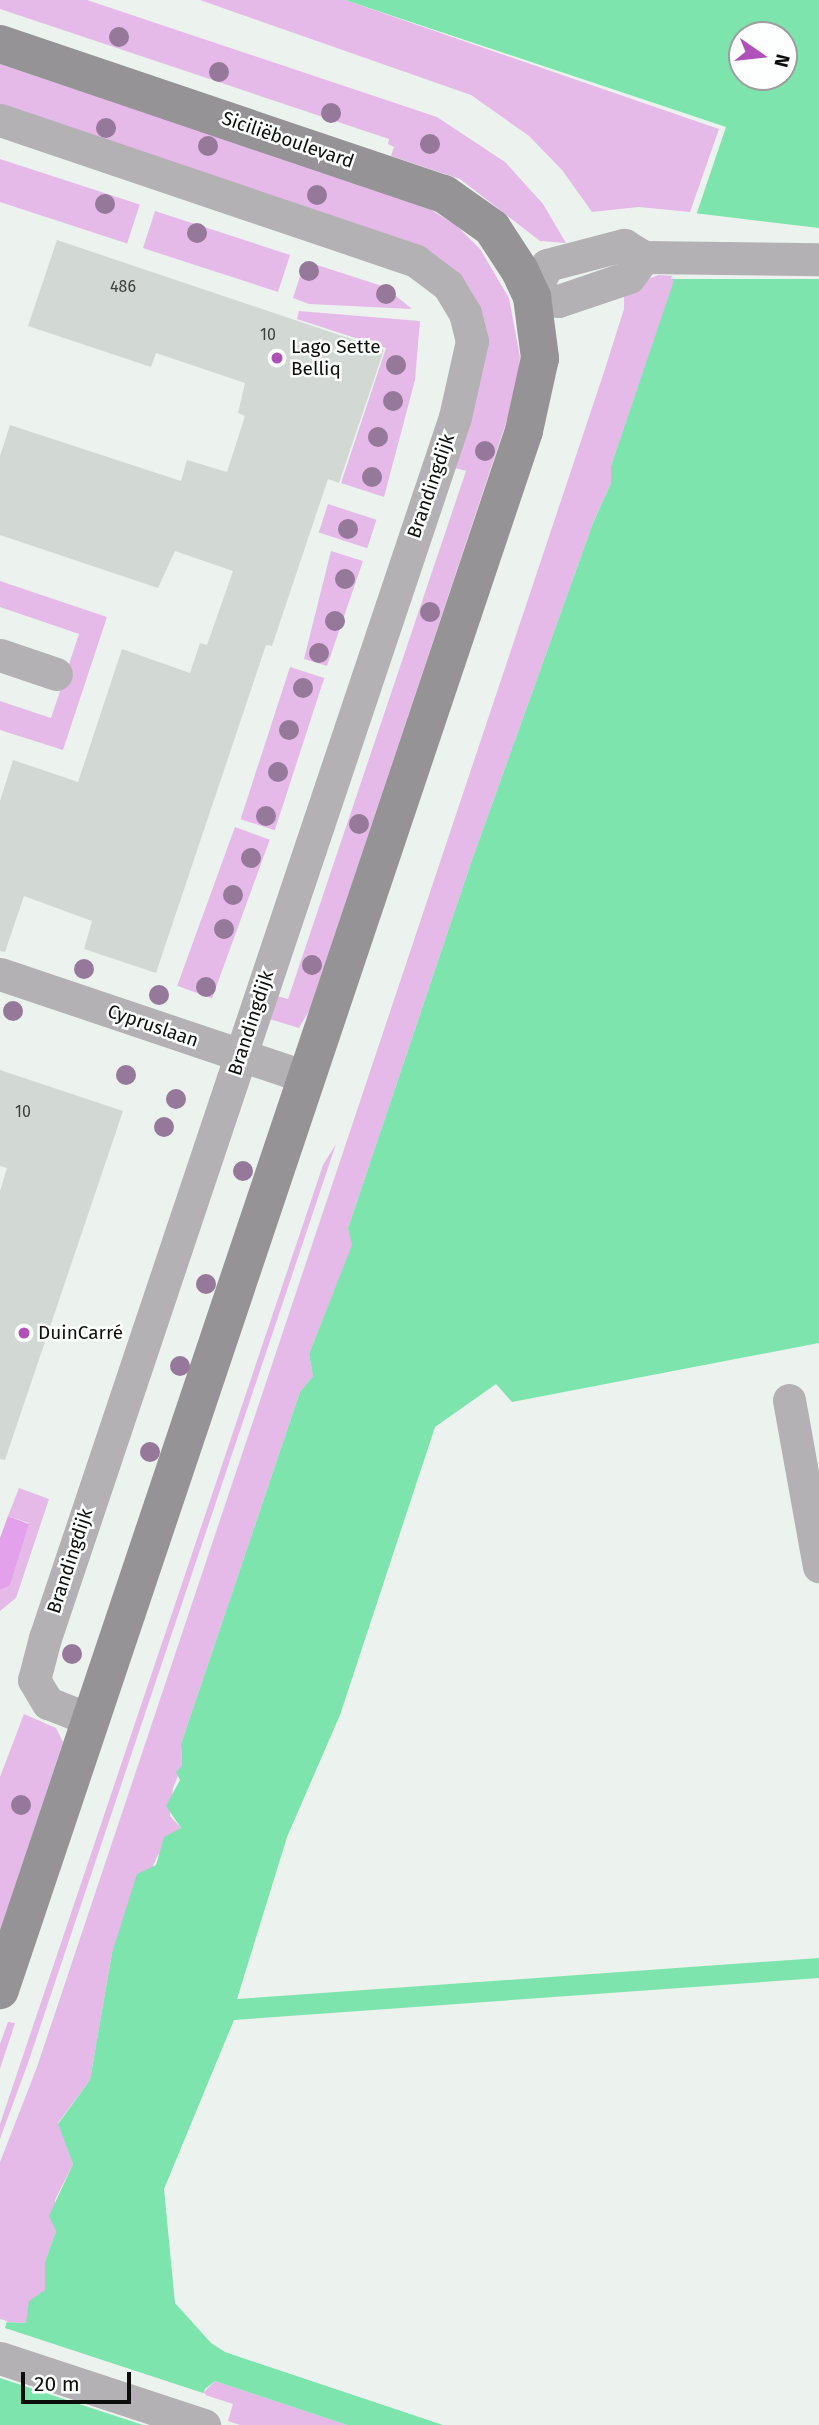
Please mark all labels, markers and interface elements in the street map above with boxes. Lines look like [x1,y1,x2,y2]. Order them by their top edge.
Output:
north arrow [728,21,798,91]
text: N [769,52,795,70]
street label: Siciliëboulevard [219,107,357,173]
house number: 486 [110,277,136,297]
house number: 10 [260,325,276,345]
place label: Lago Sette Belliq [291,336,381,380]
marker: Lago Sette Belliq [269,350,285,366]
street label: Brandingdijk [402,431,460,541]
street label: Brandingdijk [223,968,279,1078]
street label: Cypruslaan [104,1000,202,1052]
house number: 10 [15,1102,31,1122]
place label: DuinCarré [38,1322,123,1344]
marker: DuinCarré [16,1325,32,1341]
street label: Brandingdijk [42,1506,98,1616]
scale bar [24,2358,135,2402]
text: 20 m [34,2371,80,2397]

